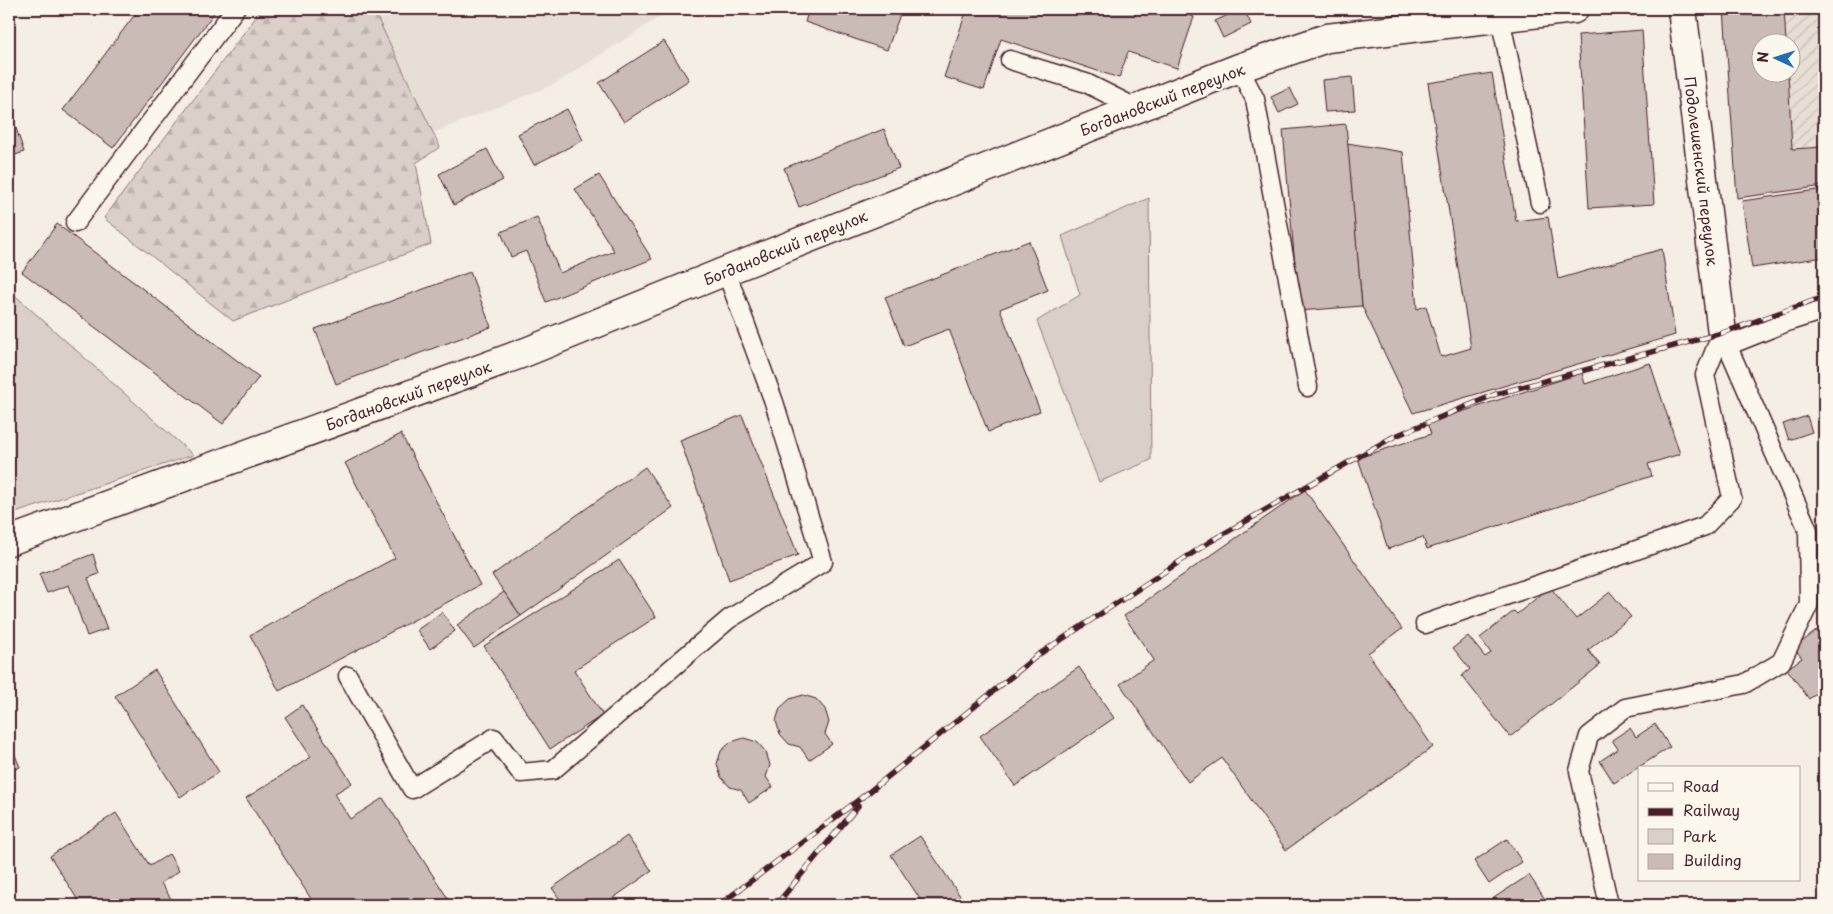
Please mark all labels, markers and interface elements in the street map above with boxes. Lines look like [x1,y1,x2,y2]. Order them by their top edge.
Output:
north arrow [1750,32,1800,82]
text: N [1752,51,1773,63]
street label: Богдановский переулок [1076,57,1248,141]
street label: Подолешенский переулок [1679,75,1725,267]
street label: Богдановский переулок [700,204,871,290]
street label: Богдановский переулок [322,354,494,436]
legend [1638,766,1800,882]
text: Road [1683,774,1719,797]
text: Railway [1683,798,1740,821]
text: Park [1683,824,1717,847]
text: Building [1683,848,1742,871]

